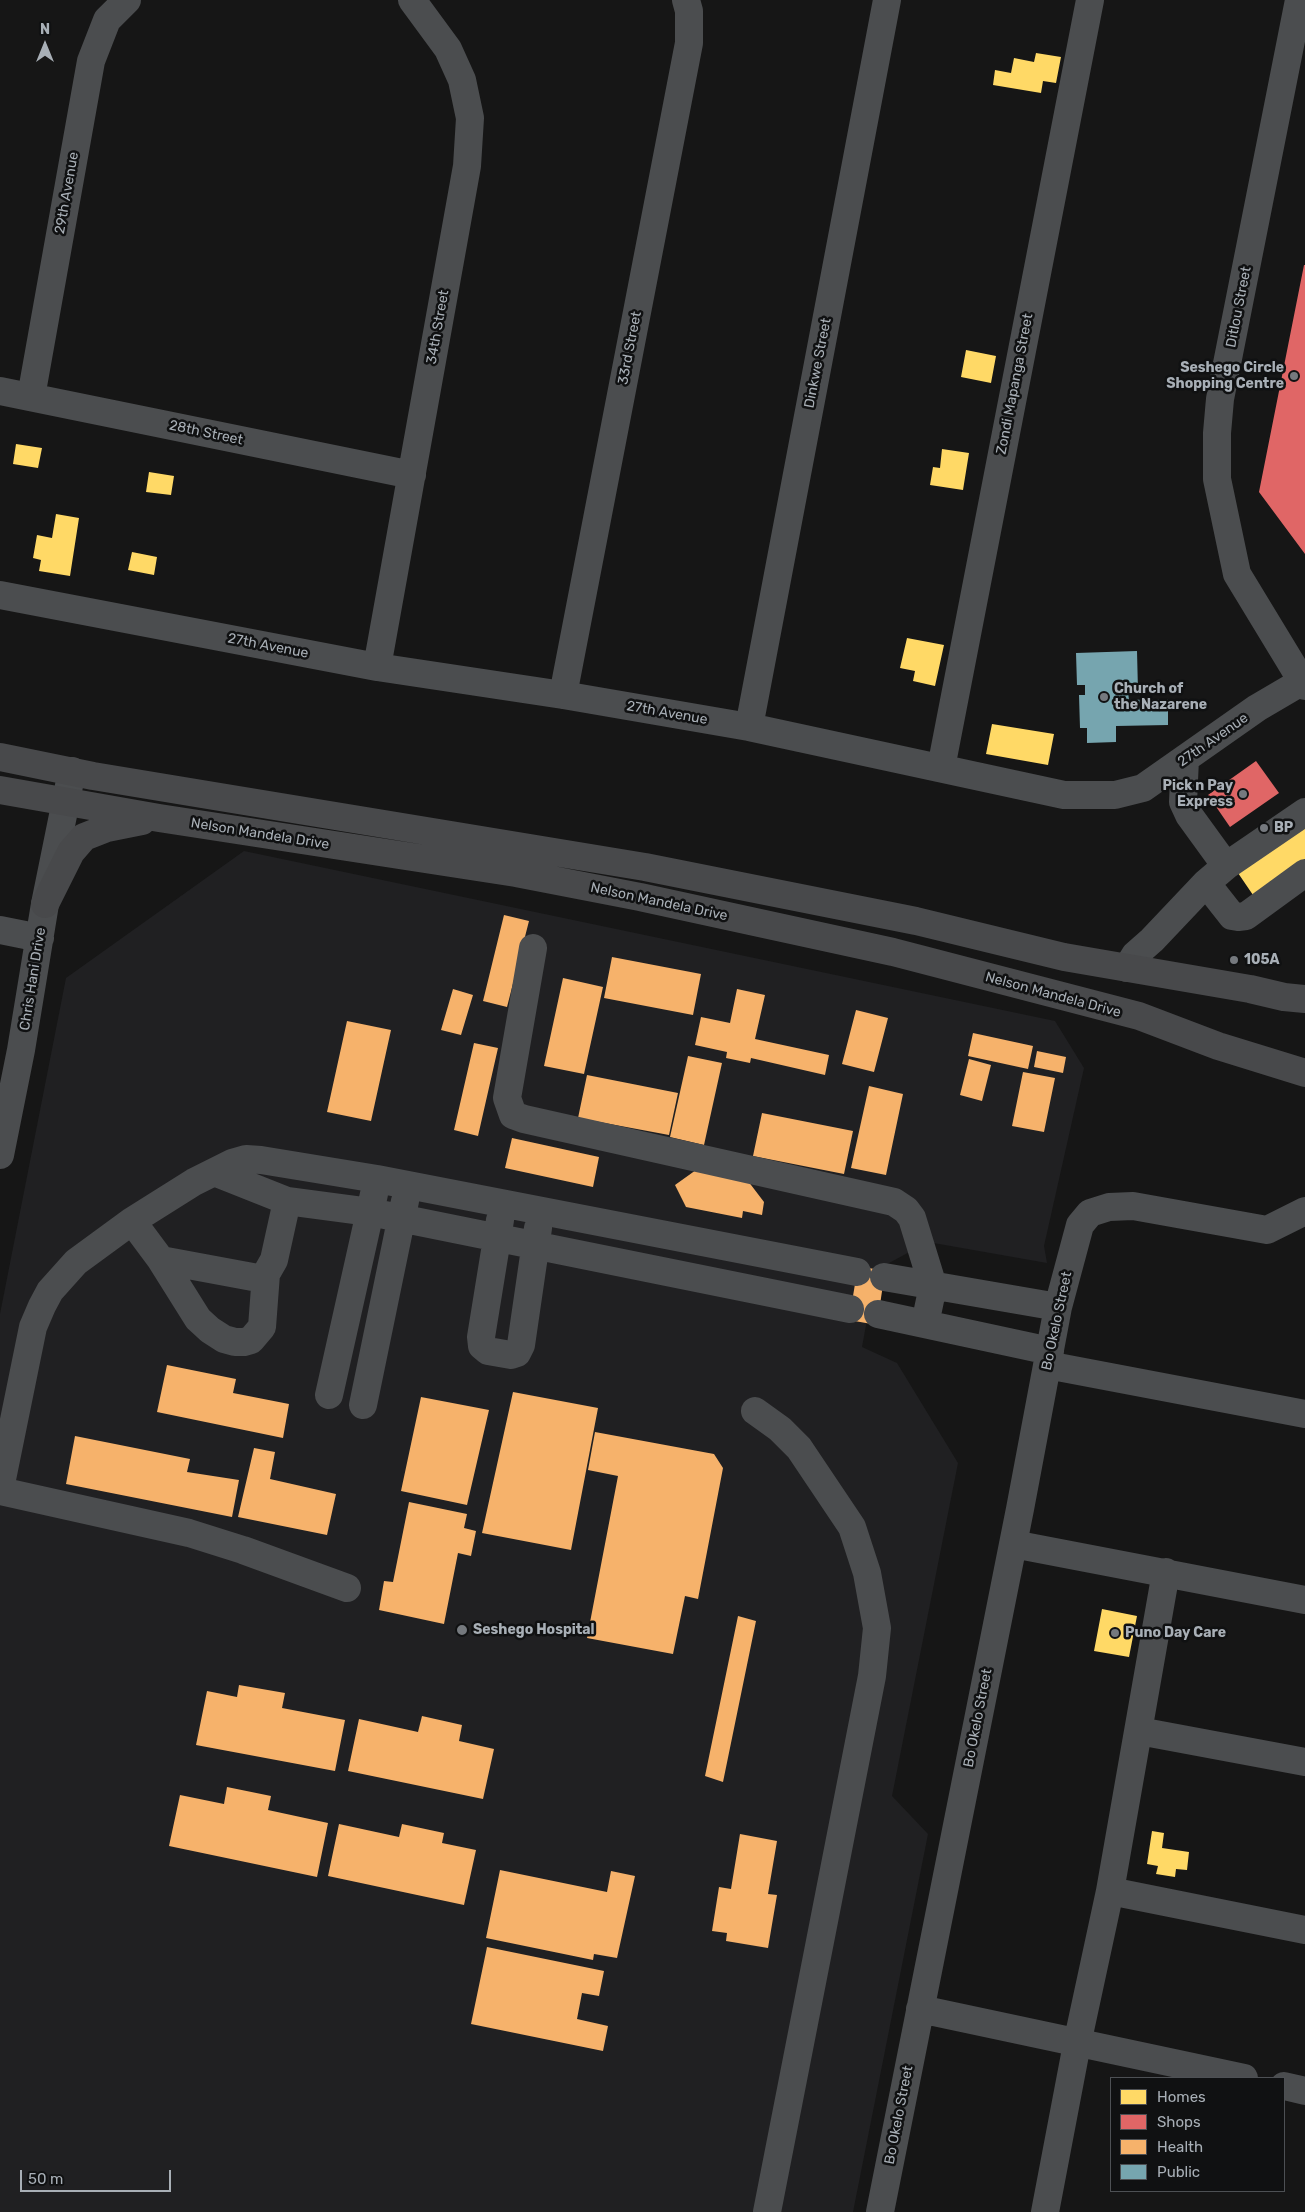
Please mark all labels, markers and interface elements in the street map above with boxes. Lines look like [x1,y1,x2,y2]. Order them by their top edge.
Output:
north arrow [20,20,70,70]
text: N [40,21,50,38]
street label: 29th Avenue [52,151,82,235]
street label: Ditlou Street [1223,265,1255,349]
street label: 34th Street [423,289,453,365]
street label: 33rd Street [615,310,645,386]
street label: Zondi Mapanga Street [993,312,1037,456]
street label: Dinkwe Street [801,316,835,410]
place label: Seshego Circle Shopping Centre [1166,360,1284,392]
marker: Seshego Circle Shopping Centre [1288,370,1300,382]
street label: 28th Street [168,417,244,449]
street label: 27th Avenue [226,630,310,662]
place label: Church of the Nazarene [1114,681,1207,714]
marker: Church of the Nazarene [1098,691,1110,703]
street label: 27th Avenue [625,698,709,728]
street label: 27th Avenue [1175,710,1251,770]
place label: Pick n Pay Express [1162,778,1233,810]
marker: Pick n Pay Express [1237,788,1249,800]
street label: Nelson Mandela Drive [190,815,330,853]
place label: BP [1274,820,1293,836]
marker: BP [1258,822,1270,834]
street label: Nelson Mandela Drive [589,879,729,925]
street label: Chris Hani Drive [17,926,49,1032]
place label: 105A [1244,952,1280,968]
marker: 105A [1228,954,1240,966]
street label: Nelson Mandela Drive [983,969,1123,1021]
street label: Bo Okelo Street [1038,1270,1076,1372]
place label: Seshego Hospital [473,1622,595,1638]
marker: Seshego Hospital [455,1623,469,1637]
place label: Puno Day Care [1125,1625,1226,1641]
marker: Puno Day Care [1109,1627,1121,1639]
street label: Bo Okelo Street [960,1667,996,1769]
street label: Bo Okelo Street [881,2064,917,2166]
legend [1110,2077,1285,2192]
text: Homes [1157,2088,1206,2106]
text: Shops [1157,2113,1201,2131]
text: Health [1157,2138,1203,2156]
scale bar [22,2160,174,2192]
text: Public [1157,2163,1200,2181]
text: 50 m [28,2170,63,2188]

